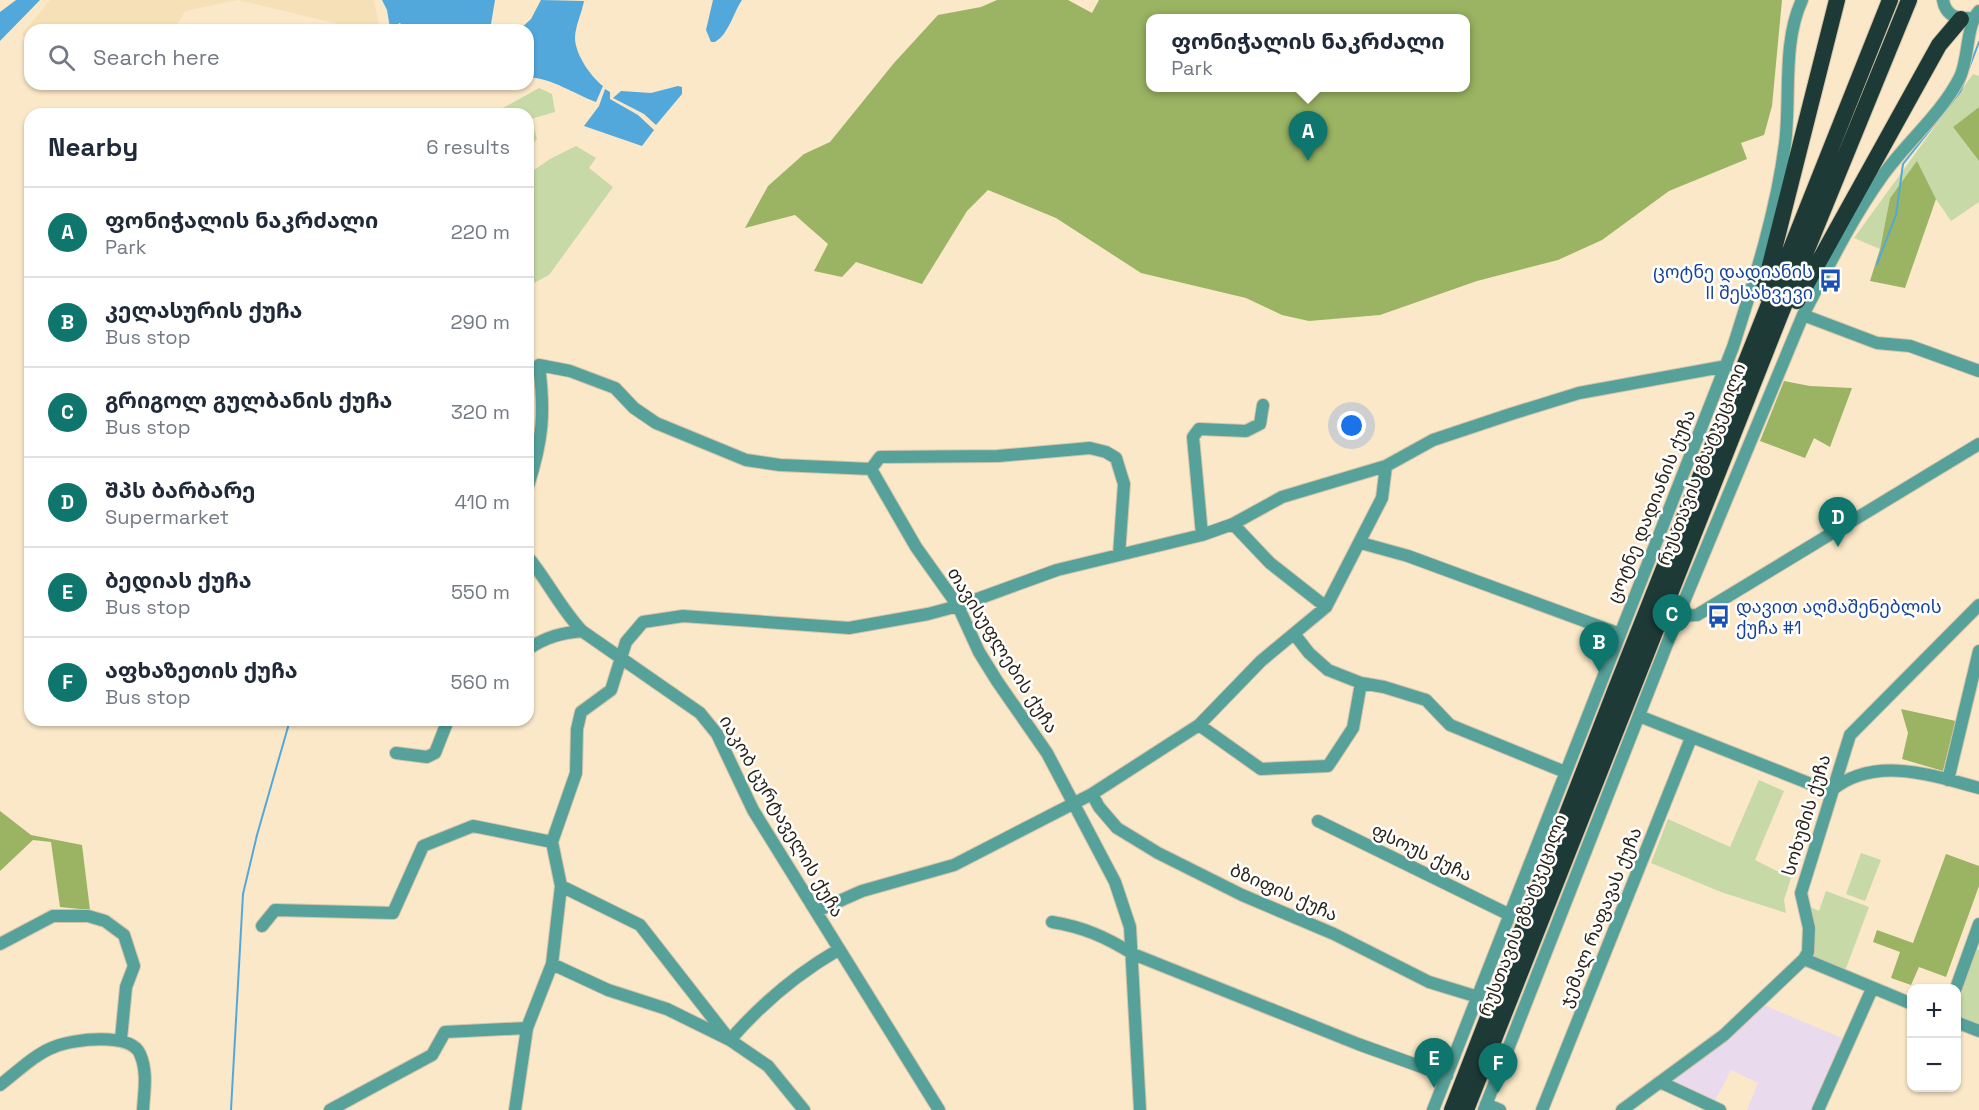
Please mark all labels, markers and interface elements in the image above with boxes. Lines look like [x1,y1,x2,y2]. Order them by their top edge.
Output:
popup [1146,14,1470,92]
search box [24,24,534,90]
text: ფონიჭალის ნაკრძალი [1171,27,1445,55]
icon: search [45,41,78,74]
text: Search here [93,43,220,71]
text: Park [1171,55,1213,81]
pin: A [1288,112,1328,161]
text: Nearby [48,130,138,164]
text: 6 results [426,134,510,160]
text: ფონიჭალის ნაკრძალი [105,206,378,234]
text: A [61,219,74,245]
text: 220 m [451,219,510,245]
text: Park [105,234,147,260]
place label: ცოტნე დადიანის II შესახვევი [1653,260,1813,304]
bus stop icon: ცოტნე დადიანის II შესახვევი [1818,268,1844,294]
text: კელასურის ქუჩა [105,296,303,324]
text: B [61,309,74,335]
text: 290 m [451,309,510,335]
text: Bus stop [105,324,191,350]
street label: რუსთავის გზატკეცილი [1652,360,1750,568]
text: გრიგოლ გულბანის ქუჩა [105,386,392,414]
text: C [61,399,74,425]
text: 320 m [451,399,510,425]
street label: ცოტნე დადიანის ქუჩა [1602,406,1700,606]
your location [1337,411,1366,440]
text: Bus stop [105,414,191,440]
text: შპს ბარბარე [105,476,255,504]
text: D [61,489,74,515]
text: 410 m [454,489,510,515]
pin: D [1818,498,1858,547]
text: Supermarket [105,504,229,530]
street label: თავისუფლების ქუჩა [942,563,1064,737]
text: ბედიას ქუჩა [105,566,252,594]
text: E [62,579,73,605]
text: 550 m [451,579,510,605]
text: Bus stop [105,594,191,620]
pin: C [1652,594,1692,644]
place label: დავით აღმაშენებლის ქუჩა #1 [1736,595,1942,639]
bus stop icon: დავით აღმაშენებლის ქუჩა #1 [1705,603,1731,629]
pin: B [1580,622,1618,672]
text: აფხაზეთის ქუჩა [105,656,298,684]
text: F [62,669,73,695]
text: 560 m [451,669,510,695]
text: Bus stop [105,684,191,710]
street label: იაკობ ცურტაველის ქუჩა [715,711,849,921]
street label: სოხუმის ქუჩა [1777,752,1835,878]
street label: რუსთავის გზატკეცილი [1473,811,1571,1019]
street label: ფსოუს ქუჩა [1368,818,1476,886]
street label: ჯემალ რაფავას ქუჩა [1553,823,1647,1011]
street label: ბზიფის ქუჩა [1227,858,1341,926]
map controls [1907,984,1961,1092]
button: + [1907,984,1961,1038]
pin: E [1414,1038,1454,1088]
button: − [1907,1038,1961,1092]
pin: F [1478,1044,1518,1093]

